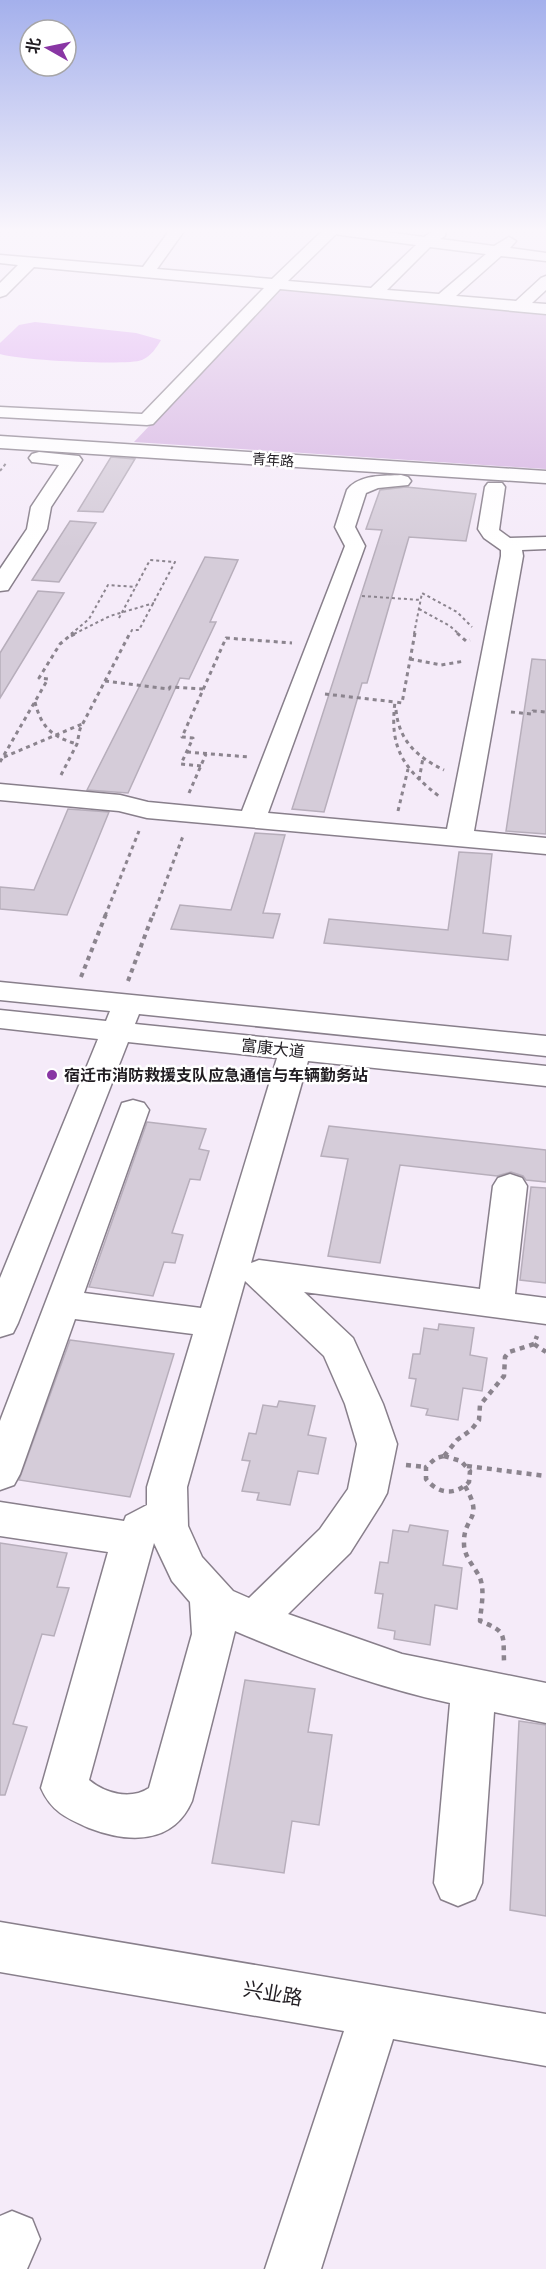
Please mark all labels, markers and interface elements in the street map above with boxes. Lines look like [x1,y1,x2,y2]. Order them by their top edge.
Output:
north arrow [18,18,78,78]
text: 北 [22,36,44,55]
street label: 青年路 [251,450,295,470]
street label: 富康大道 [240,1035,306,1061]
place label: 宿迁市消防救援支队应急通信与车辆勤务站 [64,1065,368,1085]
marker: 宿迁市消防救援支队应急通信与车辆勤务站 [45,1068,59,1082]
street label: 兴业路 [241,1975,305,2011]

